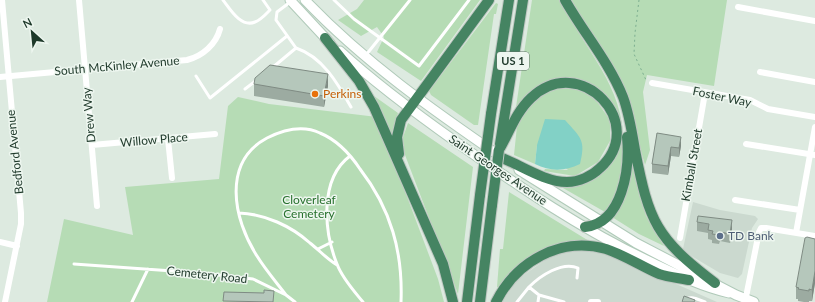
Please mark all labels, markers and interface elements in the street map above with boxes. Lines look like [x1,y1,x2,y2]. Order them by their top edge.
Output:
north arrow [12,12,52,52]
text: N [21,15,34,30]
road number: US 1 [497,52,529,70]
street label: South McKinley Avenue [54,53,180,78]
street label: Foster Way [691,83,754,110]
street label: Drew Way [79,86,98,143]
place label: Perkins [323,86,361,101]
marker: Perkins [310,89,320,99]
street label: Bedford Avenue [3,109,26,195]
street label: Kimball Street [678,127,705,203]
street label: Willow Place [120,129,188,150]
street label: Saint Georges Avenue [446,131,550,208]
park label: Cloverleaf Cemetery [282,192,337,221]
place label: TD Bank [728,228,775,243]
marker: TD Bank [715,231,725,241]
street label: Cemetery Road [166,263,248,286]

